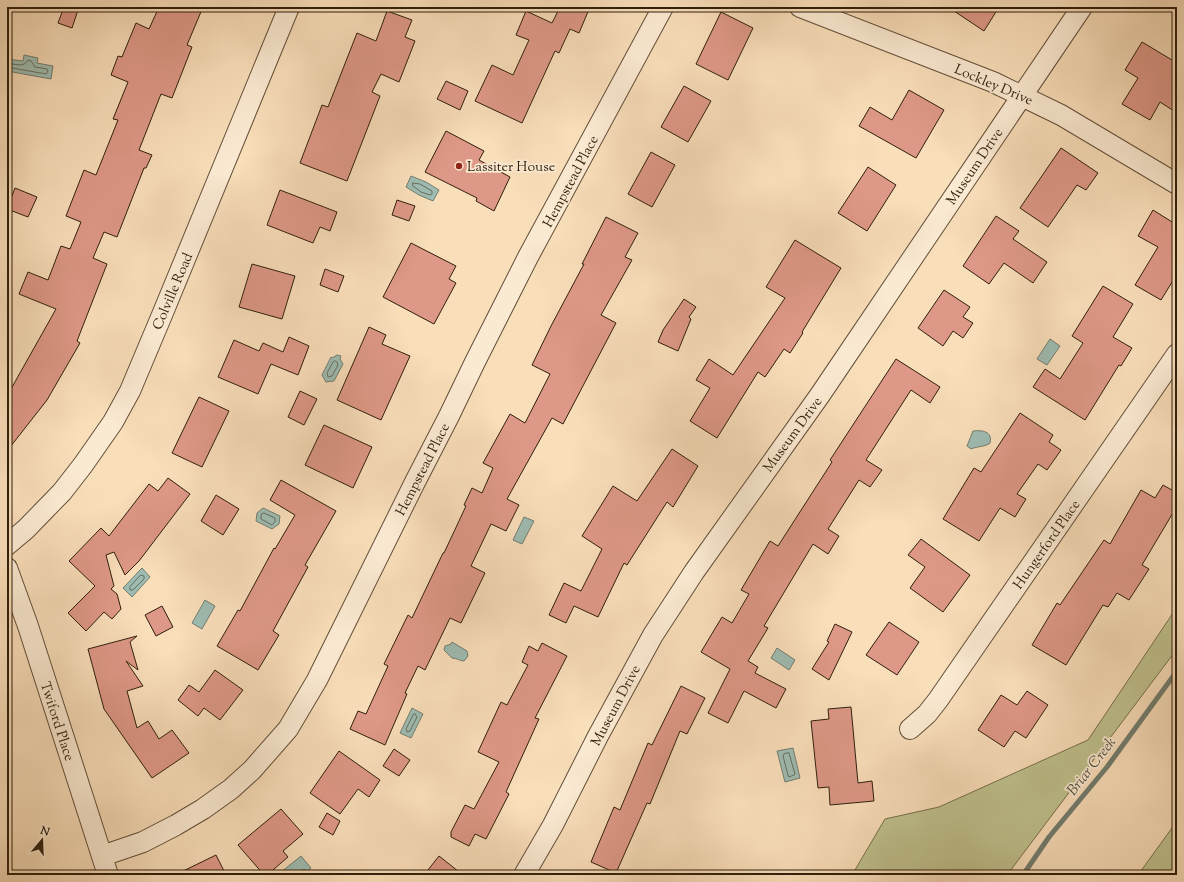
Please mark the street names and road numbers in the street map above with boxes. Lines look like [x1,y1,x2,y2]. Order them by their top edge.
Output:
street label: Lockley Drive [951,60,1036,111]
street label: Museum Drive [942,125,1009,210]
street label: Hempstead Place [539,132,604,232]
street label: Colville Road [149,250,199,334]
street label: Museum Drive [759,393,828,477]
street label: Hempstead Place [392,420,456,520]
street label: Hungerford Place [1009,496,1086,594]
street label: Museum Drive [587,662,647,750]
street label: Twiford Place [34,679,78,764]

